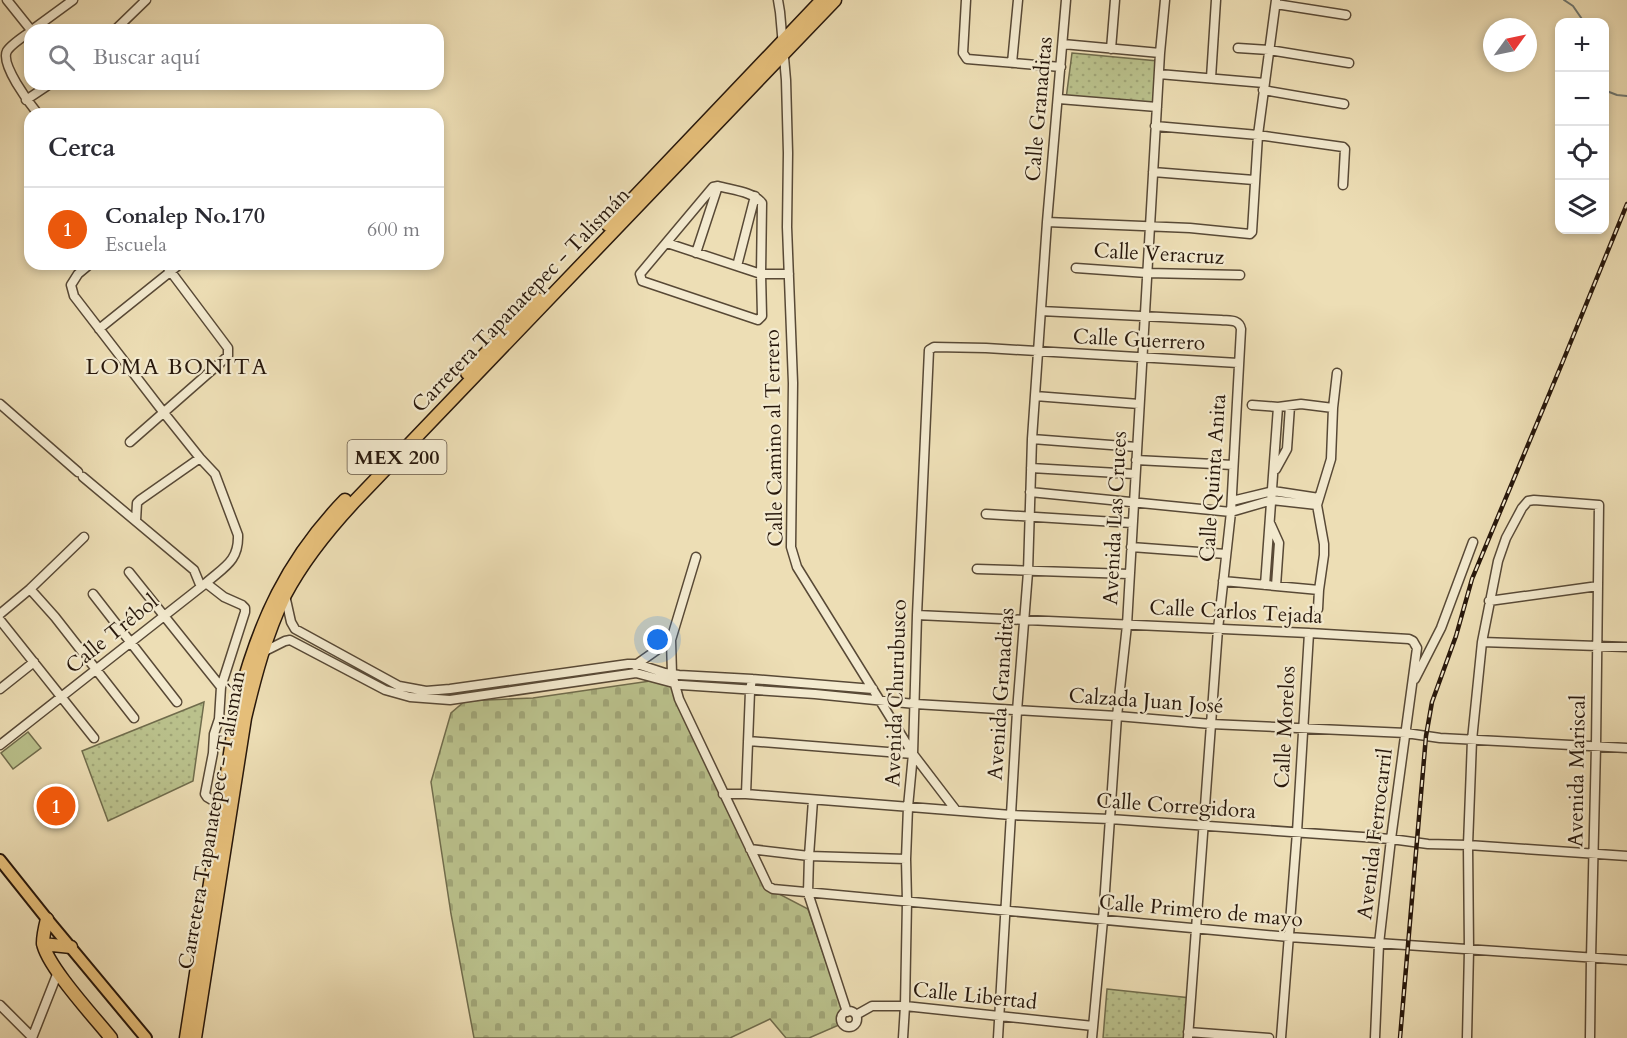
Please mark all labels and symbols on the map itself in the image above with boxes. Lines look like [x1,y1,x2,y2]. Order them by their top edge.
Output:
north arrow [1483,18,1537,72]
street label: Calle Granaditas [1018,35,1060,183]
street label: Carretera Tapanatepec - Talismán [405,181,637,419]
street label: Calle Veracruz [1093,236,1226,272]
street label: Calle Guerrero [1072,322,1206,358]
street label: Calle Camino al Terrero [758,329,790,547]
district label: LOMA BONITA [85,352,269,382]
street label: Calle Quinta Anita [1193,393,1233,563]
street label: Avenida Las Cruces [1096,430,1134,606]
road number: MEX 200 [348,440,446,474]
street label: Calle Trébol [60,588,164,680]
street label: Calle Carlos Tejada [1149,593,1323,631]
street label: Avenida Churubusco [878,599,914,787]
street label: Avenida Granaditas [981,607,1021,781]
your location [643,625,672,654]
street label: Calle Morelos [1267,665,1303,789]
street label: Carretera Tapanatepec - Talismán [171,668,253,972]
street label: Calzada Juan José [1068,681,1224,721]
street label: Avenida Mariscal [1561,695,1593,847]
street label: Avenida Ferrocarril [1350,747,1400,921]
pin: 1 [36,784,76,828]
street label: Calle Corregidora [1095,786,1257,826]
street label: Calle Primero de mayo [1098,888,1304,934]
street label: Calle Libertad [911,975,1039,1017]

